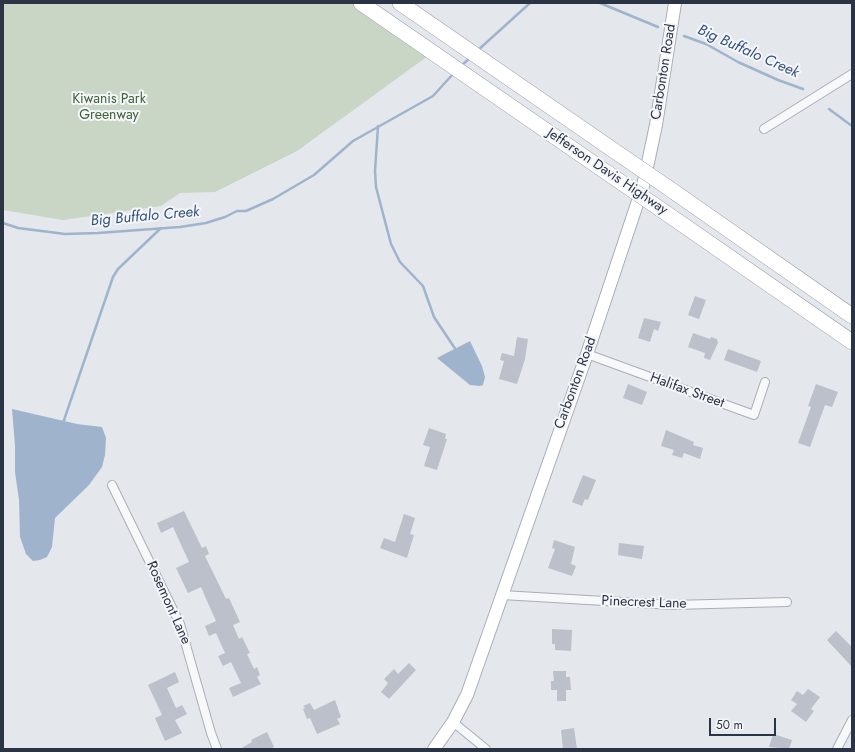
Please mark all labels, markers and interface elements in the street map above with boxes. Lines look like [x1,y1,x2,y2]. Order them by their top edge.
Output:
water label: Big Buffalo Creek [695,22,801,82]
street label: Carbonton Road [648,23,680,121]
park label: Kiwanis Park Greenway [72,92,146,124]
street label: Jefferson Davis Highway [543,125,671,219]
water label: Big Buffalo Creek [90,203,200,231]
street label: Carbonton Road [552,335,600,431]
street label: Halifax Street [648,370,726,412]
street label: Rosemont Lane [142,559,194,647]
street label: Pinecrest Lane [601,593,687,613]
scale bar [711,710,778,736]
text: 50 m [716,716,743,734]

